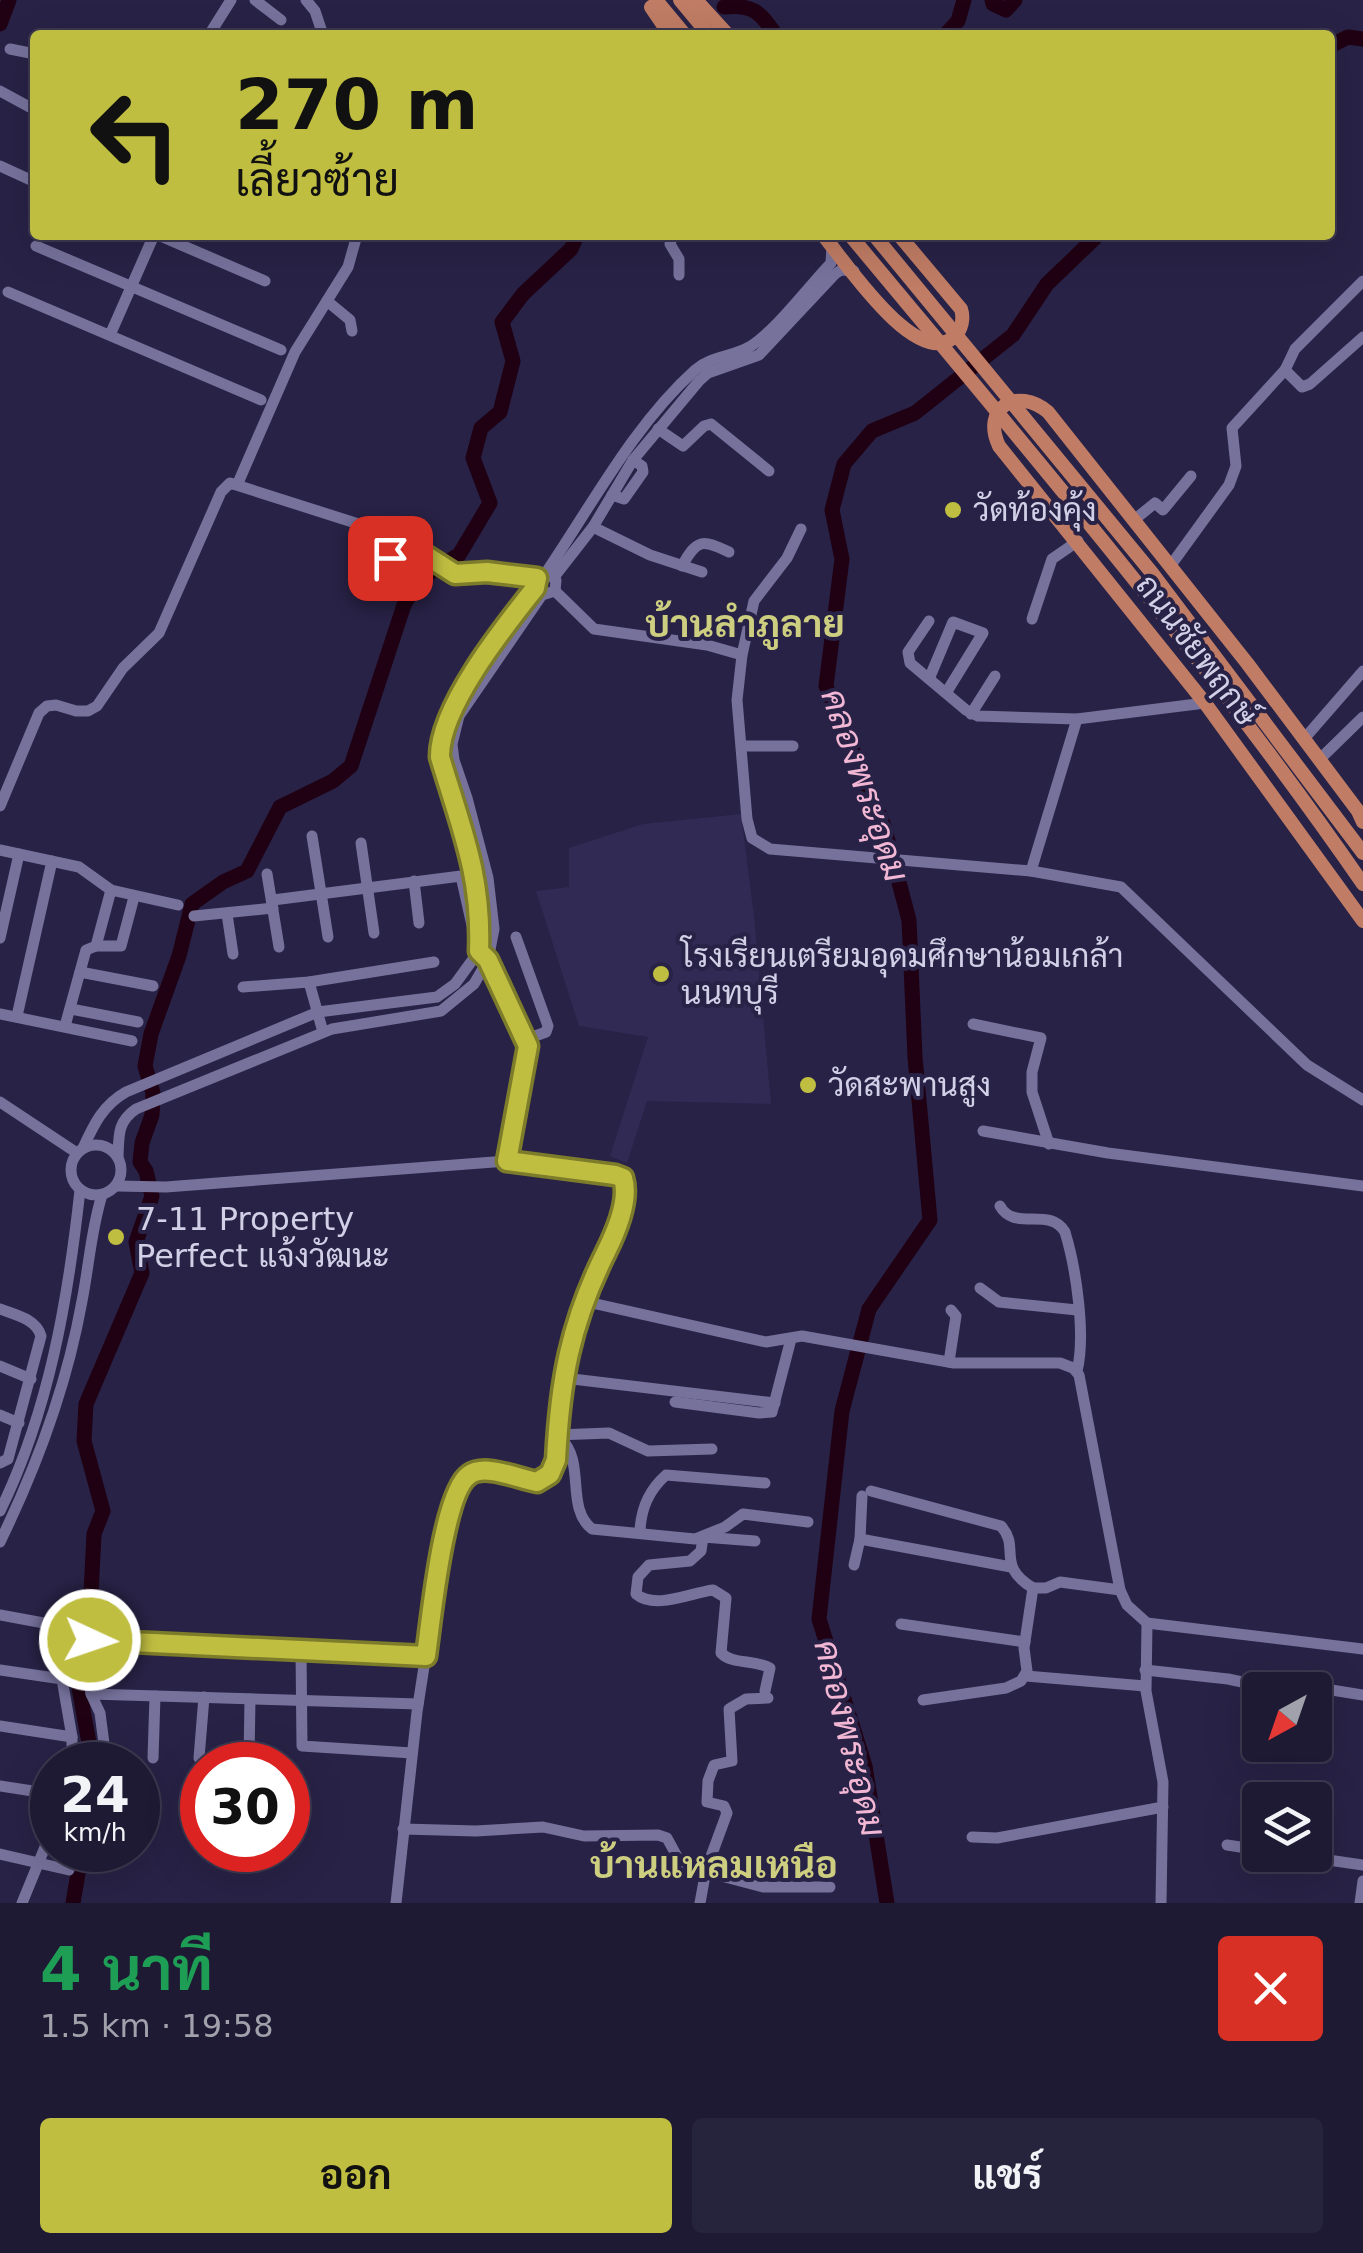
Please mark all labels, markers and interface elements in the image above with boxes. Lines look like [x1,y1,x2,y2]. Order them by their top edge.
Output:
text: 270 m [235,64,478,146]
icon: left [70,70,200,200]
text: เลี้ยวซ้าย [235,154,399,207]
place label: วัดท้องคุ้ง [973,489,1097,532]
marker: วัดท้องคุ้ง [942,499,964,521]
pin [348,516,433,601]
icon: arrive [363,531,418,586]
street label: ถนนชัยพฤกษ์ [1128,566,1268,733]
district label: บ้านลำภูลาย [645,600,845,650]
water label: คลองพระอุดม [810,683,917,888]
place label: โรงเรียนเตรียมอุดมศึกษาน้อมเกล้า นนทบุรี [679,935,1124,1015]
marker: โรงเรียนเตรียมอุดมศึกษาน้อมเกล้า นนทบุรี [650,963,672,985]
place label: วัดสะพานสูง [828,1066,991,1107]
marker: วัดสะพานสูง [797,1074,819,1096]
place label: 7-11 Property Perfect แจ้งวัฒนะ [136,1200,390,1275]
marker: 7-11 Property Perfect แจ้งวัฒนะ [105,1226,127,1248]
position arrow [38,1588,142,1692]
water label: คลองพระอุดม [802,1635,894,1842]
north arrow [1242,1672,1332,1762]
map controls [1242,1672,1332,1872]
speed limit sign: 30 [180,1742,310,1872]
text: 24 [60,1766,130,1824]
button: layers [1242,1782,1332,1872]
text: km/h [63,1818,127,1847]
district label: บ้านแหลมเหนือ [590,1841,838,1887]
text: 4 นาที [40,1934,213,2004]
button: close [1218,1936,1323,2041]
text: 1.5 km · 19:58 [40,2007,274,2045]
button: ออก [40,2118,672,2233]
button: แชร์ [692,2118,1323,2233]

